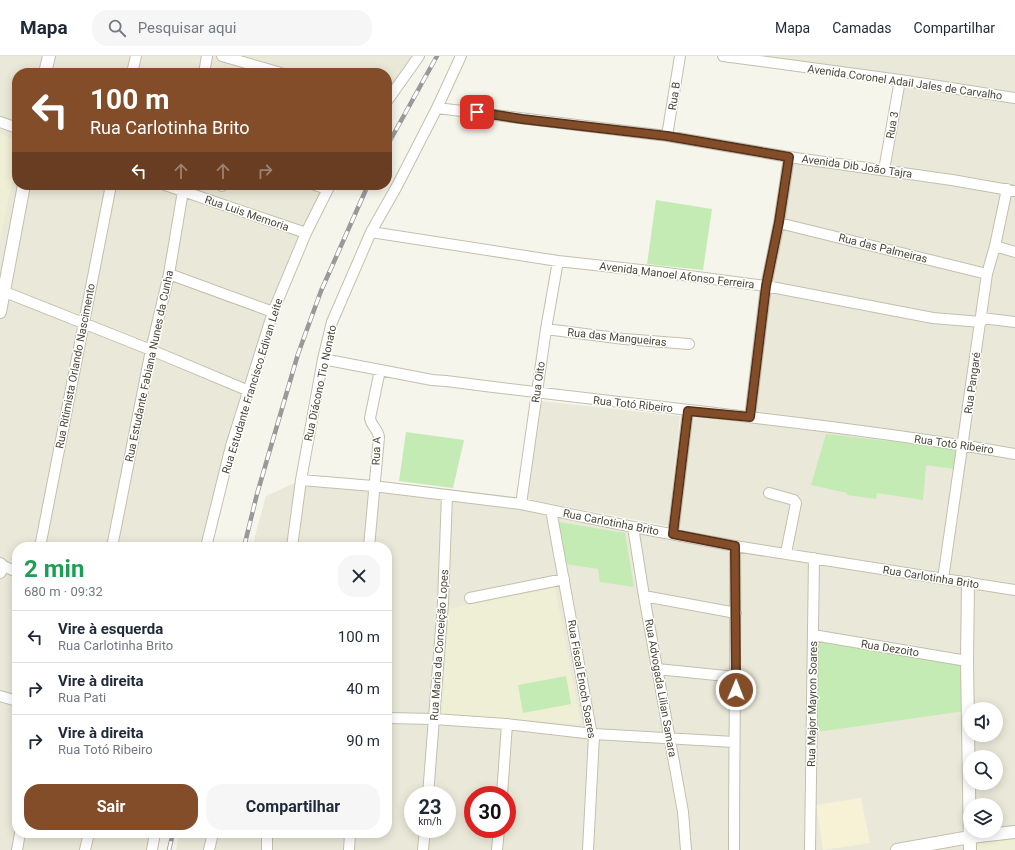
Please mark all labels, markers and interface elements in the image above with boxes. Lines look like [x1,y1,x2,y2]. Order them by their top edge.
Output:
search box [92,10,372,46]
text: Mapa [20,16,68,39]
icon: search [106,17,128,39]
text: Pesquisar aqui [138,19,236,37]
text: Mapa [775,20,810,36]
text: Camadas [832,20,892,36]
text: Compartilhar [914,20,995,36]
street label: Avenida Coronel Adail Jales de Carvalho [807,62,1003,103]
street label: Rua B [666,81,683,111]
text: 100 m [90,83,169,116]
icon: left [24,84,76,136]
pin [460,95,494,129]
icon: arrive [466,101,488,123]
street label: Rua 3 [884,110,901,140]
text: Rua Carlotinha Brito [90,117,250,138]
street label: Avenida Dib João Tajra [801,152,913,181]
icon: left [128,160,150,182]
icon: ahead [170,160,192,182]
icon: ahead [212,160,234,182]
icon: right [254,160,276,182]
street label: Rua Luis Memoria [203,193,291,234]
street label: Rua das Palmeiras [837,231,929,266]
street label: Avenida Manoel Afonso Ferreira [599,260,755,291]
street label: Rua Estudante Fabiana Nunes da Cunha [123,269,176,463]
street label: Rua Ritimista Orlando Nascimento [53,282,98,450]
street label: Rua Estudante Francisco Edivan Leite [220,297,285,475]
street label: Rua Diácono Tio Nonato [302,324,339,442]
street label: Rua das Mangueiras [567,326,668,349]
street label: Rua Pangaré [962,351,983,415]
street label: Rua Oito [529,361,548,404]
street label: Rua Totó Ribeiro [592,394,673,415]
street label: Rua Totó Ribeiro [913,432,995,457]
street label: Rua A [370,436,384,466]
street label: Rua Carlotinha Brito [562,507,660,538]
text: 2 min [24,555,84,583]
button: close [338,555,380,597]
street label: Rua Carlotinha Brito [882,563,980,592]
street label: Rua Maria da Conceição Lopes [428,569,451,721]
text: 680 m · 09:32 [24,584,103,599]
street label: Rua Advogada Lilian Samara [642,618,679,758]
street label: Rua Fiscal Enoch Soares [565,619,598,740]
text: Vire à esquerda [58,620,163,638]
icon: left [24,626,46,648]
text: 100 m [338,628,380,646]
street label: Rua Dezoito [860,637,920,660]
text: Rua Carlotinha Brito [58,638,173,653]
street label: Rua Major Mayron Soares [805,641,820,767]
position arrow [715,669,757,711]
text: Vire à direita [58,672,144,690]
icon: right [24,678,46,700]
text: 40 m [346,680,380,698]
text: Rua Pati [58,690,106,705]
map controls [963,702,1003,838]
button: sound [963,702,1003,742]
text: Vire à direita [58,724,144,742]
icon: right [24,730,46,752]
text: 90 m [346,732,380,750]
text: Rua Totó Ribeiro [58,742,153,757]
button: search [963,750,1003,790]
button: Sair [24,784,198,830]
button: Compartilhar [206,784,380,830]
speed limit sign: 30 [464,786,516,838]
text: 23 [419,795,441,819]
button: layers [963,798,1003,838]
text: km/h [418,816,442,827]

